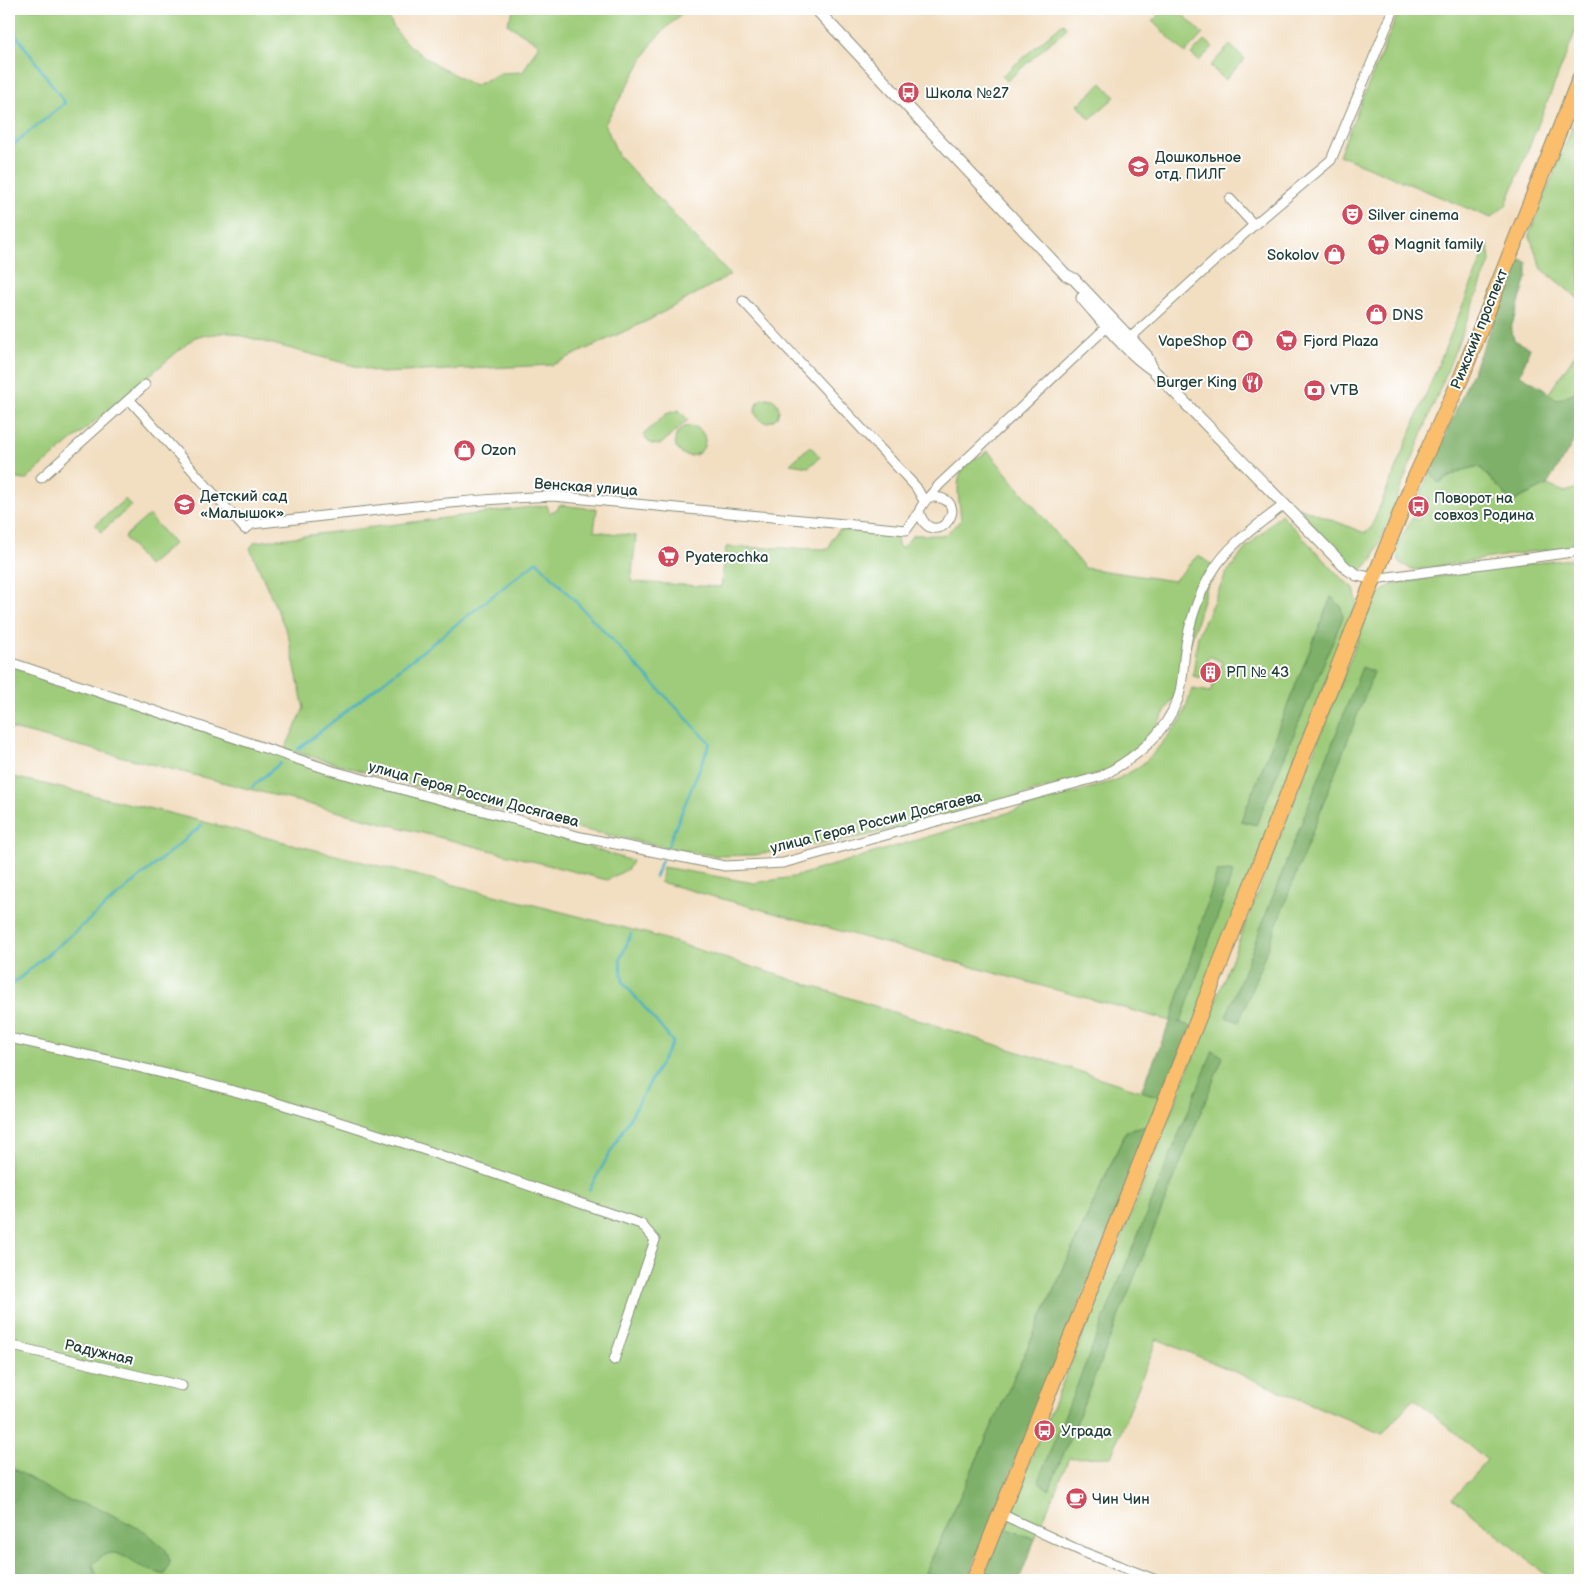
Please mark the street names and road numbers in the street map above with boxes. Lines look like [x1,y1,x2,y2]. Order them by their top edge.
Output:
street label: Рижский проспект [1447,266,1512,392]
street label: Венская улица [533,474,639,501]
street label: улица Героя России Досягаева [366,757,581,832]
street label: улица Героя России Досягаева [768,787,984,858]
street label: Радужная [62,1335,135,1370]

